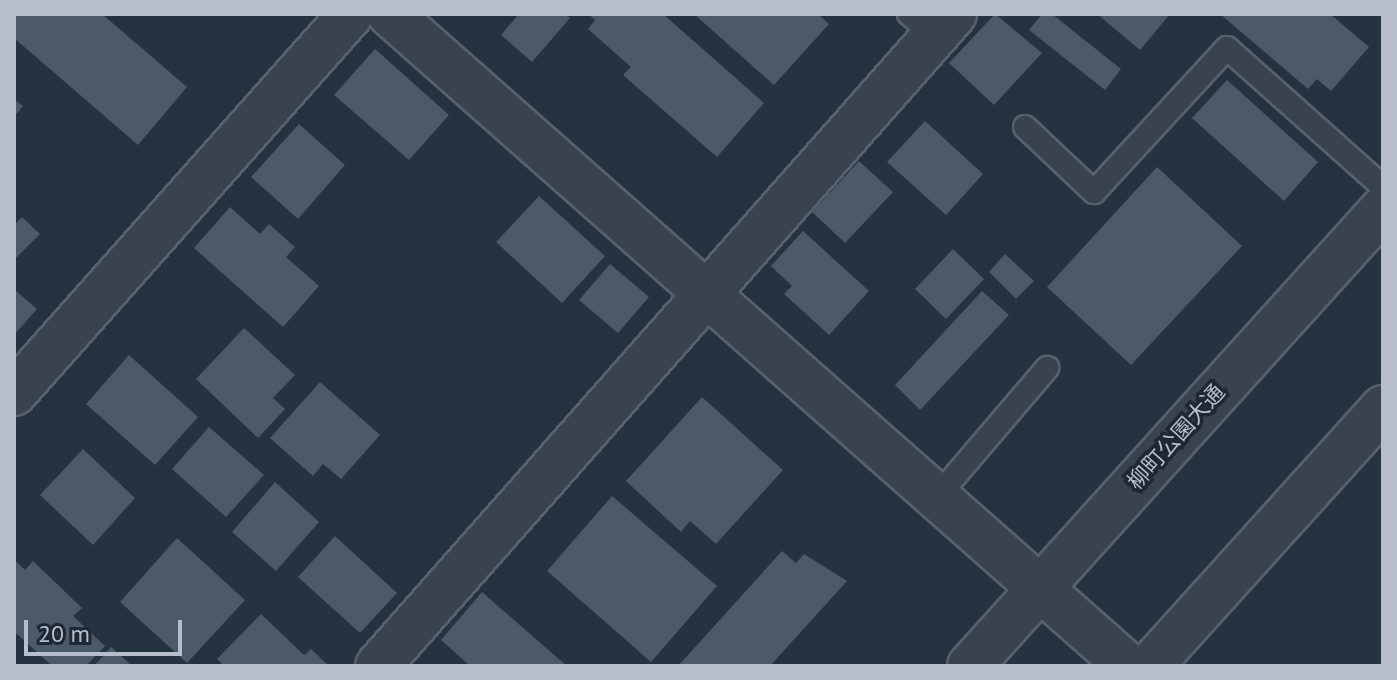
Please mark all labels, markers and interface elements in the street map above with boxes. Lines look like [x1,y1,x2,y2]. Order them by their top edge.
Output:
street label: 柳町公園大通 [1122,379,1230,495]
scale bar [28,604,186,654]
text: 20 m [38,618,90,649]

